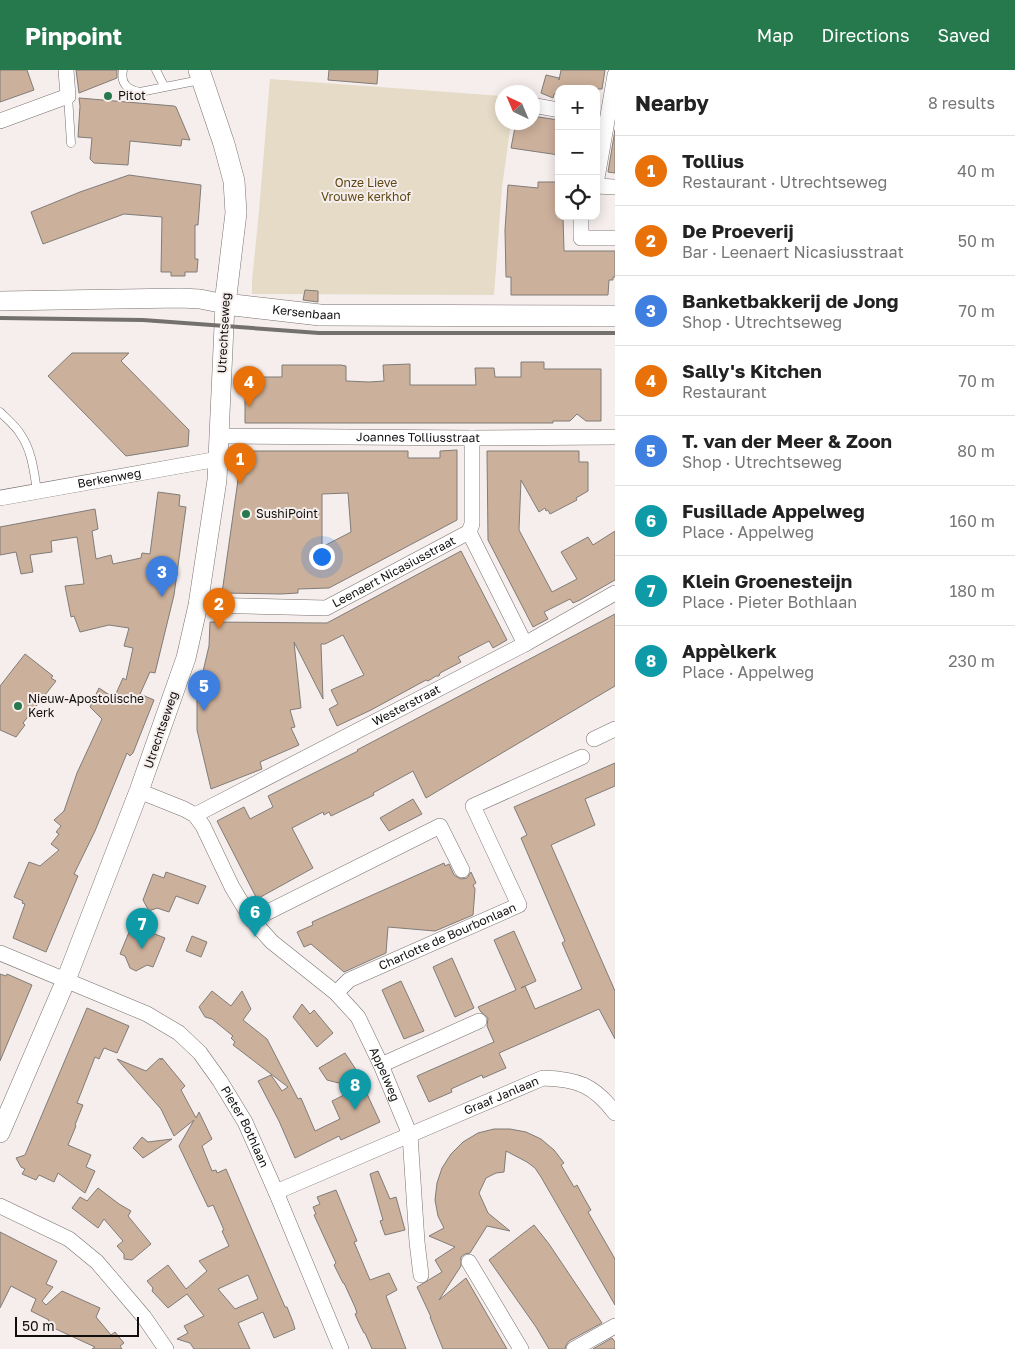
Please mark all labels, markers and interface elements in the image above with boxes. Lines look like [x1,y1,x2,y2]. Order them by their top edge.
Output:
text: Pinpoint [25,21,122,50]
text: Map [757,24,793,46]
text: Directions [821,24,909,46]
text: Saved [937,24,990,46]
north arrow [495,85,540,130]
map controls [555,85,600,220]
button: + [555,85,600,130]
place label: Pitot [118,88,146,103]
marker: Pitot [102,90,114,102]
text: Nearby [635,90,709,116]
text: 8 results [928,93,995,113]
button: − [555,130,600,175]
text: Tollius [682,149,744,172]
text: 1 [647,161,655,181]
text: 40 m [957,161,995,181]
text: Restaurant · Utrechtseweg [682,172,887,192]
park label: Onze Lieve Vrouwe kerkhof [321,175,412,204]
button: locate [555,175,600,220]
text: De Proeverij [682,219,794,242]
text: 2 [646,231,656,251]
text: 50 m [958,231,995,251]
text: Bar · Leenaert Nicasiusstraat [682,242,904,262]
text: Banketbakkerij de Jong [682,289,898,312]
street label: Utrechtseweg [214,292,233,374]
text: 3 [646,301,656,321]
text: 70 m [958,301,995,321]
street label: Kersenbaan [271,302,341,322]
text: Shop · Utrechtseweg [682,312,842,332]
text: Sally's Kitchen [682,359,822,382]
pin: 4 [233,366,265,407]
text: 4 [646,371,656,391]
text: 70 m [958,371,995,391]
text: Restaurant [682,382,767,402]
street label: Joannes Tolliusstraat [356,429,480,445]
text: T. van der Meer & Zoon [682,429,892,452]
text: 5 [646,441,656,461]
text: 80 m [957,441,995,461]
pin: 1 [224,443,256,484]
text: Shop · Utrechtseweg [682,452,842,472]
street label: Berkenweg [76,465,142,491]
text: Fusillade Appelweg [682,499,865,522]
place label: SushiPoint [256,506,318,521]
marker: SushiPoint [240,508,252,520]
text: 6 [646,511,656,531]
text: 160 m [949,511,995,531]
text: Place · Appelweg [682,522,814,542]
street label: Leenaert Nicasiusstraat [330,532,458,610]
your location [309,544,335,570]
pin: 3 [146,556,178,597]
text: Klein Groenesteijn [682,569,852,592]
text: 7 [647,581,655,601]
text: 180 m [949,581,995,601]
pin: 2 [203,588,235,629]
text: Place · Pieter Bothlaan [682,592,857,612]
text: Appèlkerk [682,639,777,662]
text: 8 [646,651,656,671]
text: 230 m [948,651,995,671]
text: Place · Appelweg [682,662,814,682]
pin: 5 [188,670,220,711]
street label: Westerstraat [369,681,443,729]
street label: Utrechtseweg [140,689,181,770]
place label: Nieuw-Apostolische Kerk [28,691,144,720]
marker: Nieuw-Apostolische Kerk [12,700,24,712]
pin: 6 [239,896,271,937]
street label: Charlotte de Bourbonlaan [376,899,518,973]
pin: 7 [126,908,158,949]
street label: Appelweg [367,1045,403,1103]
pin: 8 [339,1069,371,1110]
street label: Graaf Janlaan [462,1073,541,1118]
street label: Pieter Bothlaan [218,1083,272,1170]
scale bar [15,1314,139,1337]
text: 50 m [22,1317,55,1334]

